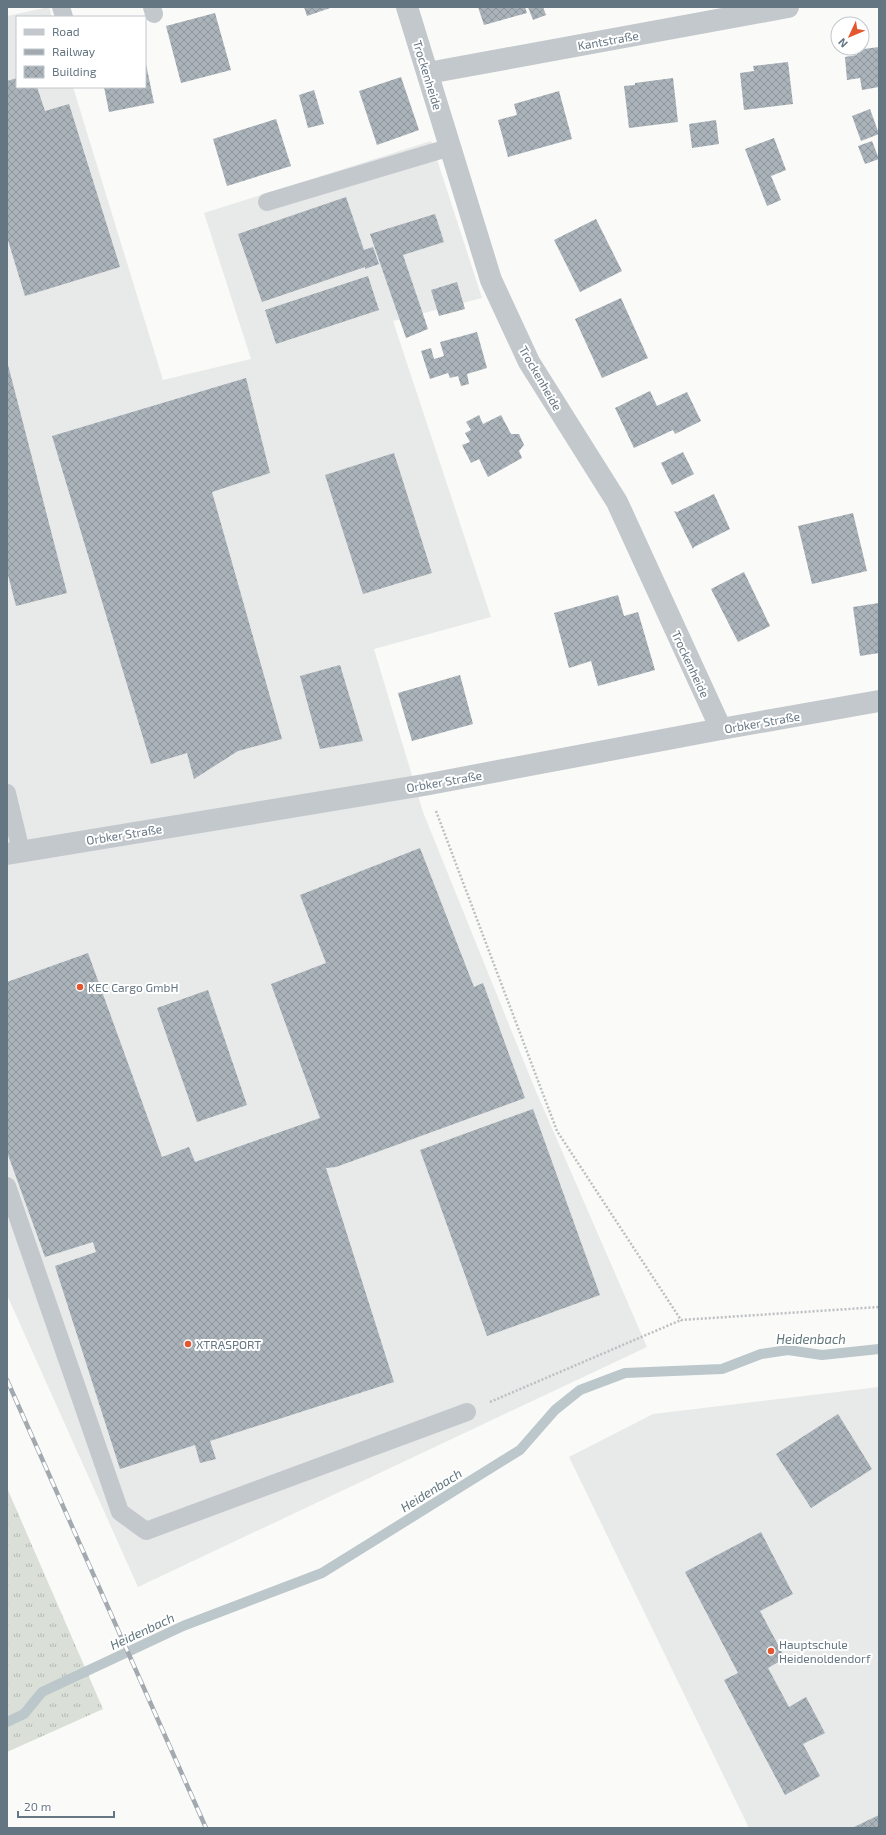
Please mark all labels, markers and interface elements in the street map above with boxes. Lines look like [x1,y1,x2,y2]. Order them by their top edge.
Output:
legend [16,16,146,88]
north arrow [830,16,870,56]
text: Road [52,24,80,38]
street label: Kantstraße [576,28,640,52]
text: N [835,36,850,51]
street label: Trockenheide [411,38,445,112]
text: Railway [52,44,96,58]
text: Building [52,64,97,78]
street label: Trockenheide [517,343,565,413]
street label: Trockenheide [669,628,713,700]
street label: Orbker Straße [723,708,801,736]
street label: Orbker Straße [405,767,483,795]
street label: Orbker Straße [85,821,163,847]
place label: KEC Cargo GmbH [88,980,178,994]
marker: KEC Cargo GmbH [75,982,85,992]
water label: Heidenbach [776,1331,846,1347]
place label: XTRASPORT [196,1337,261,1351]
marker: XTRASPORT [183,1339,193,1349]
water label: Heidenbach [397,1465,465,1515]
water label: Heidenbach [107,1609,177,1653]
place label: Hauptschule Heidenoldendorf [779,1637,871,1665]
marker: Hauptschule Heidenoldendorf [766,1646,776,1656]
scale bar [18,1793,114,1819]
text: 20 m [24,1799,51,1813]

